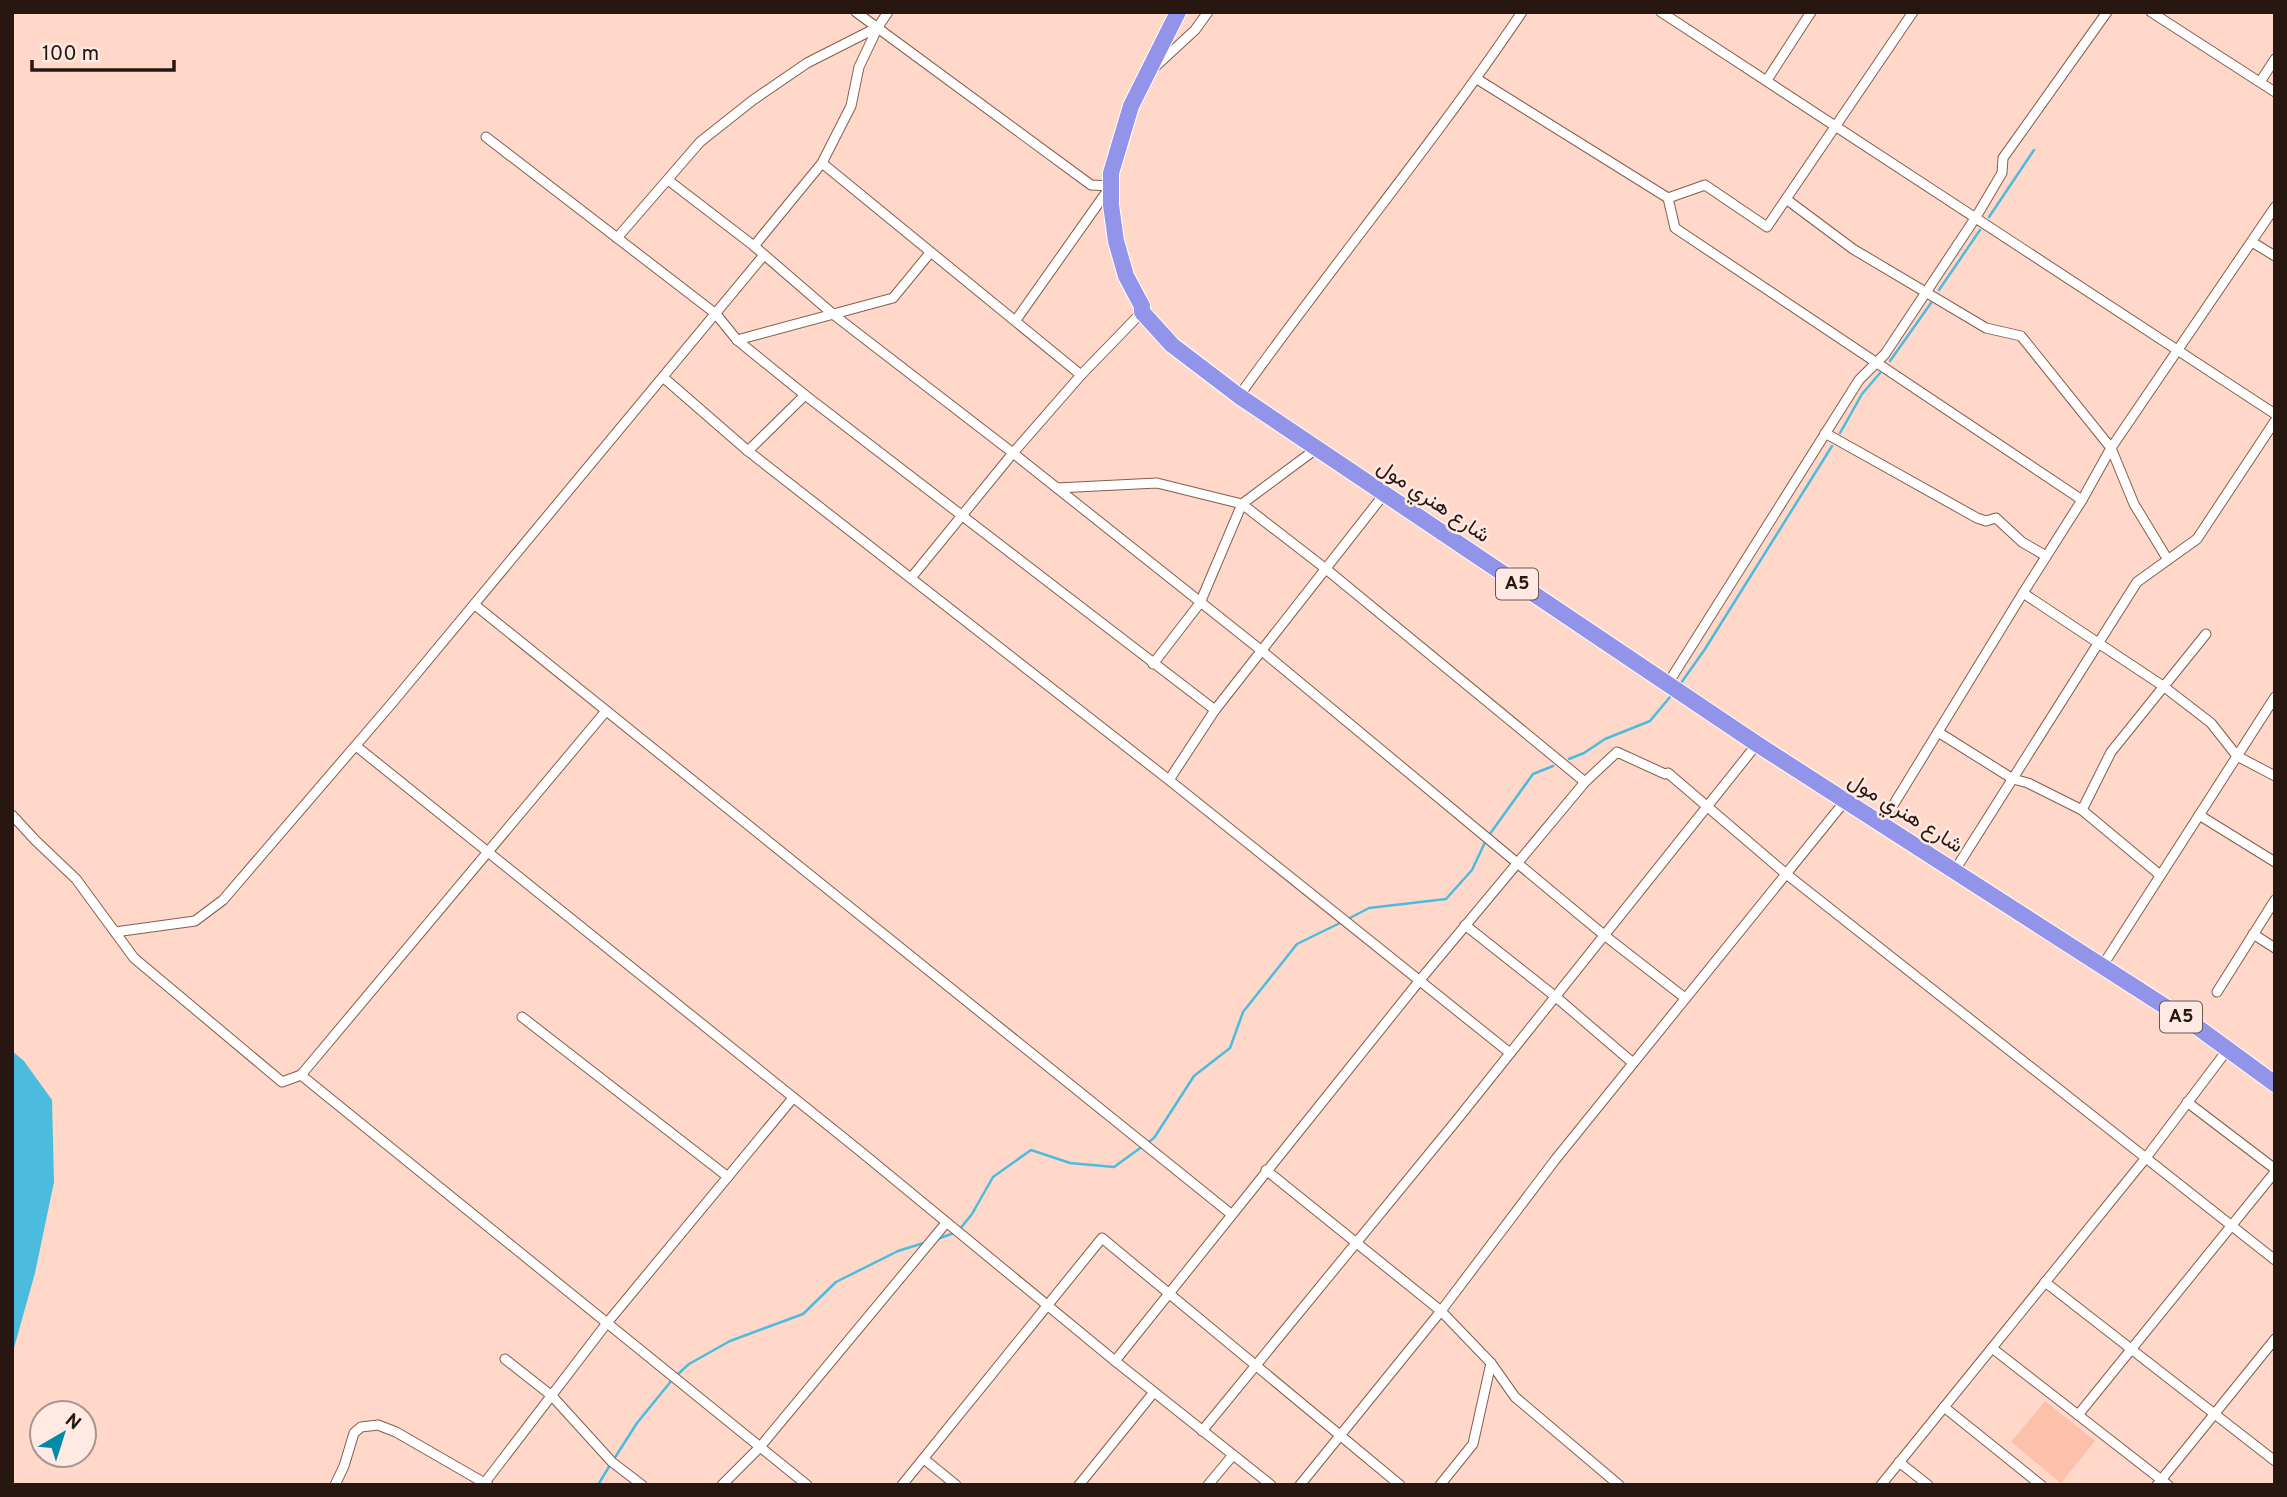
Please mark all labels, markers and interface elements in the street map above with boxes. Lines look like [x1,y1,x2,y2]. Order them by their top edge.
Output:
scale bar [32,28,173,72]
text: 100 m [42,41,99,68]
street label: شارع هنري مول [1370,454,1495,551]
road number: A5 [1496,568,1538,600]
street label: شارع هنري مول [1841,768,1968,862]
road number: A5 [2160,1001,2202,1032]
north arrow [28,1399,98,1469]
text: N [60,1409,85,1436]

